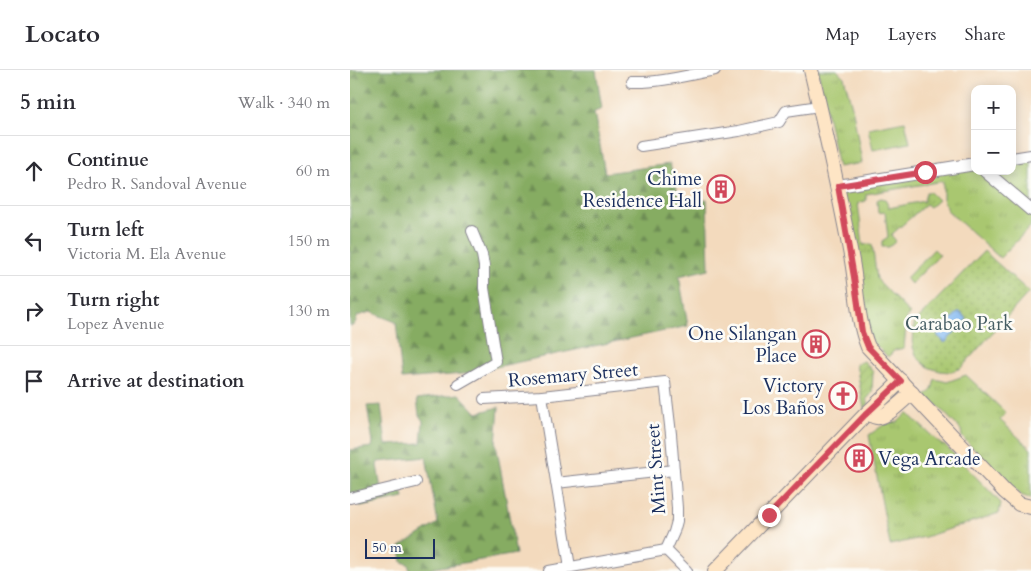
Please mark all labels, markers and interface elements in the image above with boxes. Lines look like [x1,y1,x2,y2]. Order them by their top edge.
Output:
text: Locato [25,18,100,51]
text: Map [825,22,860,47]
text: Layers [888,22,937,47]
text: Share [965,22,1006,47]
map controls [971,85,1016,175]
button: + [971,85,1016,130]
text: 5 min [20,88,76,117]
text: Walk · 340 m [238,92,330,114]
button: − [971,130,1016,175]
text: Continue [67,147,149,173]
icon: ahead [20,157,48,185]
text: 60 m [296,160,330,182]
route start [914,161,937,184]
place label: Chime Residence Hall [583,166,702,214]
text: Pedro R. Sandoval Avenue [67,173,247,195]
building icon: Chime Residence Hall [706,174,736,204]
text: Turn left [67,217,144,243]
icon: left [20,227,48,255]
text: 150 m [288,230,330,252]
text: Victoria M. Ela Avenue [67,243,226,265]
text: Turn right [67,287,159,313]
icon: right [20,297,48,325]
text: 130 m [288,300,330,322]
park label: Carabao Park [905,311,1014,337]
text: Lopez Avenue [67,313,164,335]
place label: One Silangan Place [688,321,797,369]
building icon: One Silangan Place [801,329,831,359]
street label: Rosemary Street [507,356,639,394]
icon: arrive [20,367,48,395]
text: Arrive at destination [67,368,244,394]
place label: Victory Los Baños [742,373,824,421]
church icon: Victory Los Baños [828,381,858,411]
street label: Mint Street [640,423,672,515]
building icon: Vega Arcade [844,443,874,473]
place label: Vega Arcade [878,446,981,472]
route end [758,504,781,527]
scale bar [365,536,435,559]
text: 50 m [372,538,402,557]

